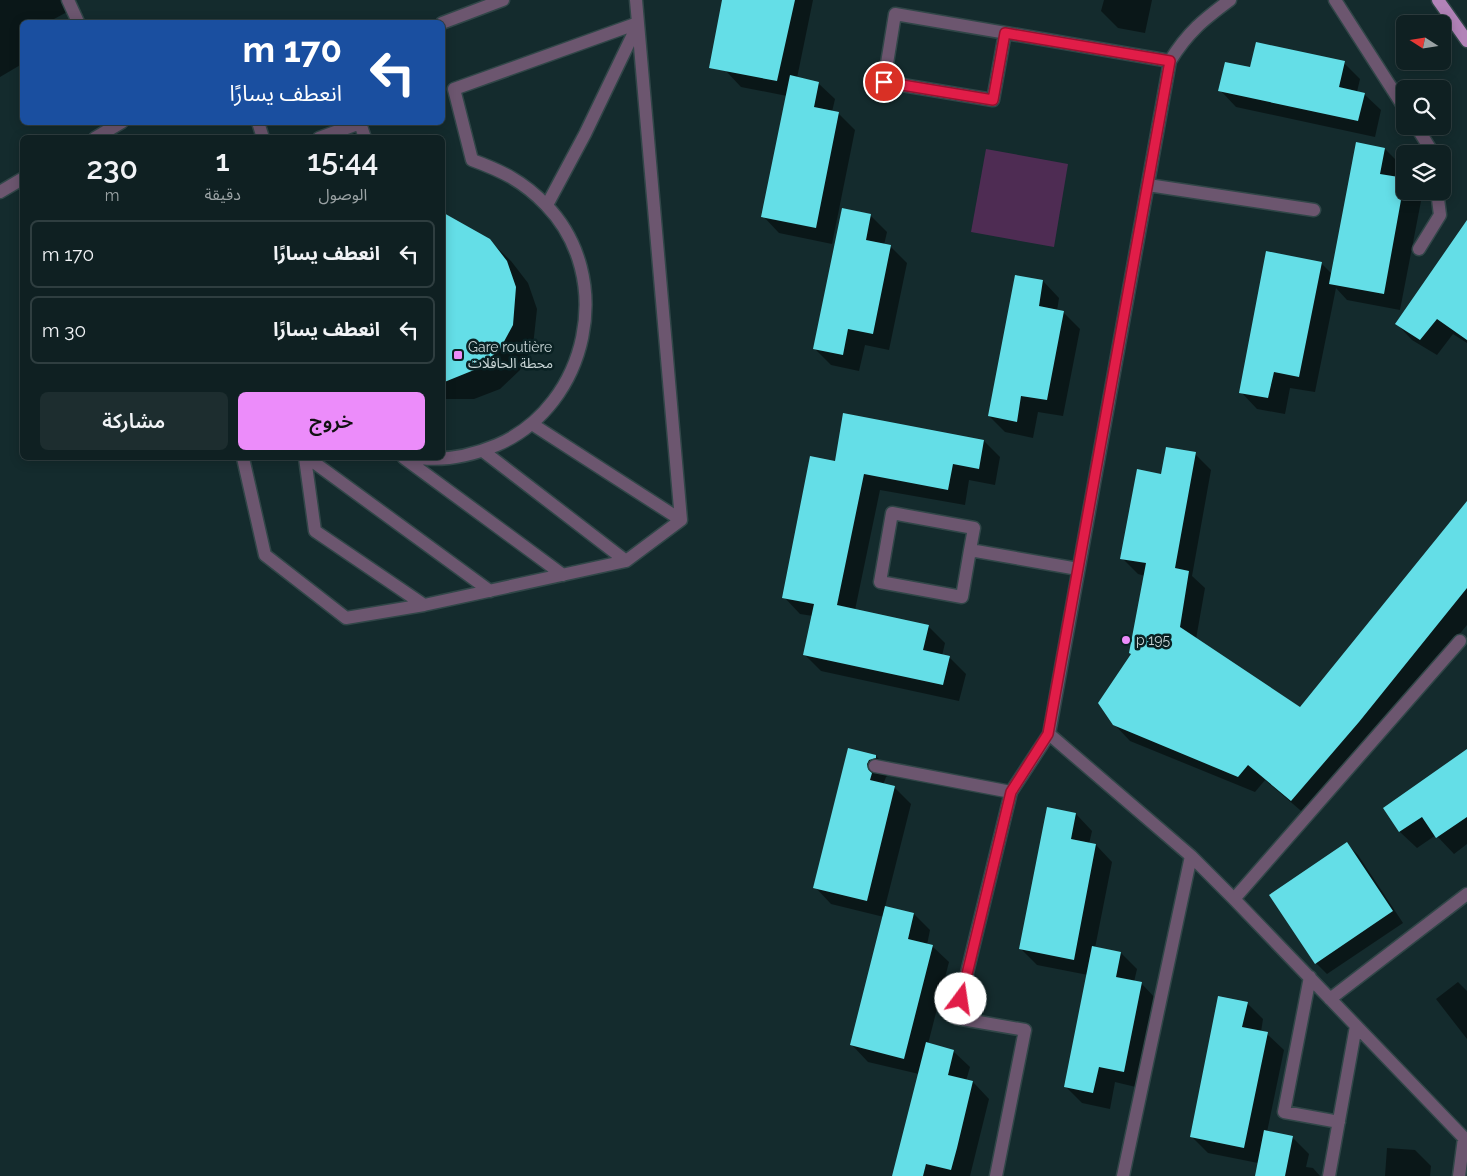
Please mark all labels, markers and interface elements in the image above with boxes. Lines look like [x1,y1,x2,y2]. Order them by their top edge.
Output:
north arrow [1396,15,1451,70]
map controls [1396,15,1451,200]
text: 170 m [243,29,342,70]
icon: left [360,40,425,105]
pin [863,61,905,103]
icon: arrive [870,68,898,96]
text: انعطف يسارًا [230,80,342,106]
button: search [1396,80,1451,135]
text: 1 [216,143,230,178]
text: 15:44 [307,143,379,178]
button: layers [1396,145,1451,200]
text: 230 [87,151,138,186]
text: دقيقة [204,185,241,204]
text: الوصول [319,185,367,204]
text: m [105,186,120,205]
icon: left [395,240,423,268]
text: انعطف يسارًا [273,242,380,264]
text: 170 m [42,243,94,265]
icon: left [395,316,423,344]
text: انعطف يسارًا [273,318,380,340]
text: 30 m [42,319,86,341]
place label: Gare routière محطة الحافلات [468,339,553,371]
marker: Gare routière محطة الحافلات [452,349,464,361]
button: مشاركة [40,392,228,450]
button: خروج [238,392,425,450]
place label: p 195 [1136,632,1170,648]
marker: p 195 [1120,634,1132,646]
position arrow [934,972,986,1024]

